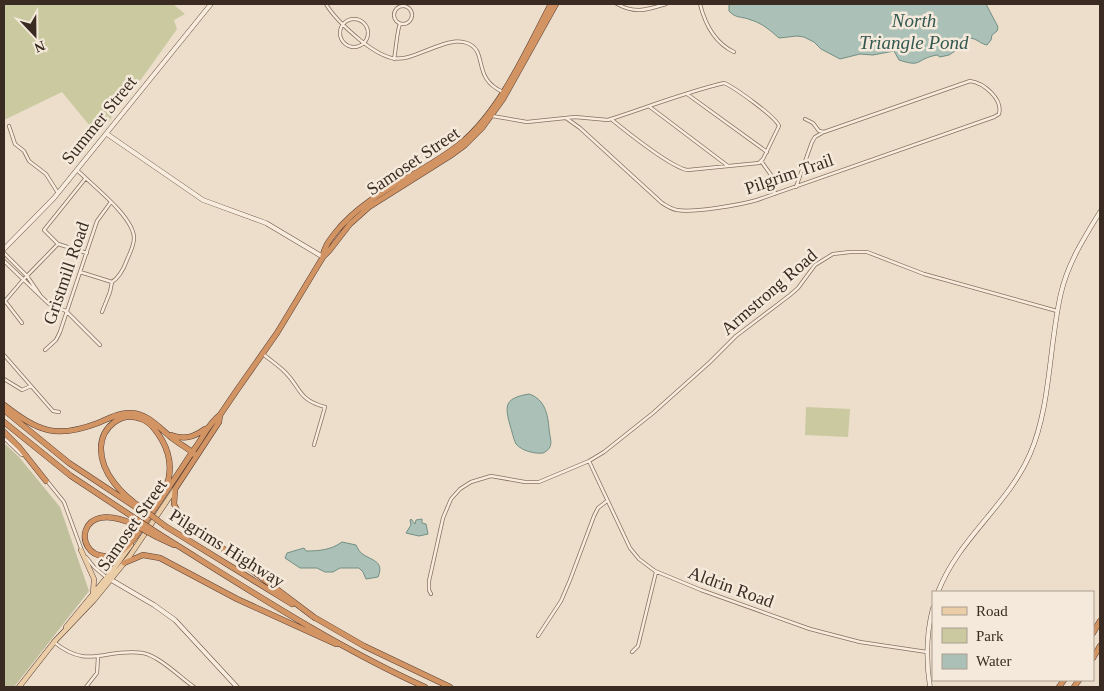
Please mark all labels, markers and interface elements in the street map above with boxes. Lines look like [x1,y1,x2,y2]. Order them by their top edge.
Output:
north arrow [10,10,60,60]
water label: North Triangle Pond [859,10,969,53]
text: N [32,38,47,55]
street label: Summer Street [57,72,141,168]
street label: Samoset Street [363,123,463,199]
street label: Pilgrim Trail [742,149,836,199]
street label: Gristmill Road [39,219,93,327]
street label: Armstrong Road [717,245,821,339]
street label: Samoset Street [93,475,171,575]
street label: Pilgrims Highway [166,505,288,591]
street label: Aldrin Road [686,562,776,612]
legend [932,591,1094,681]
text: Road [976,603,1008,619]
text: Park [976,628,1004,644]
text: Water [976,653,1011,669]

